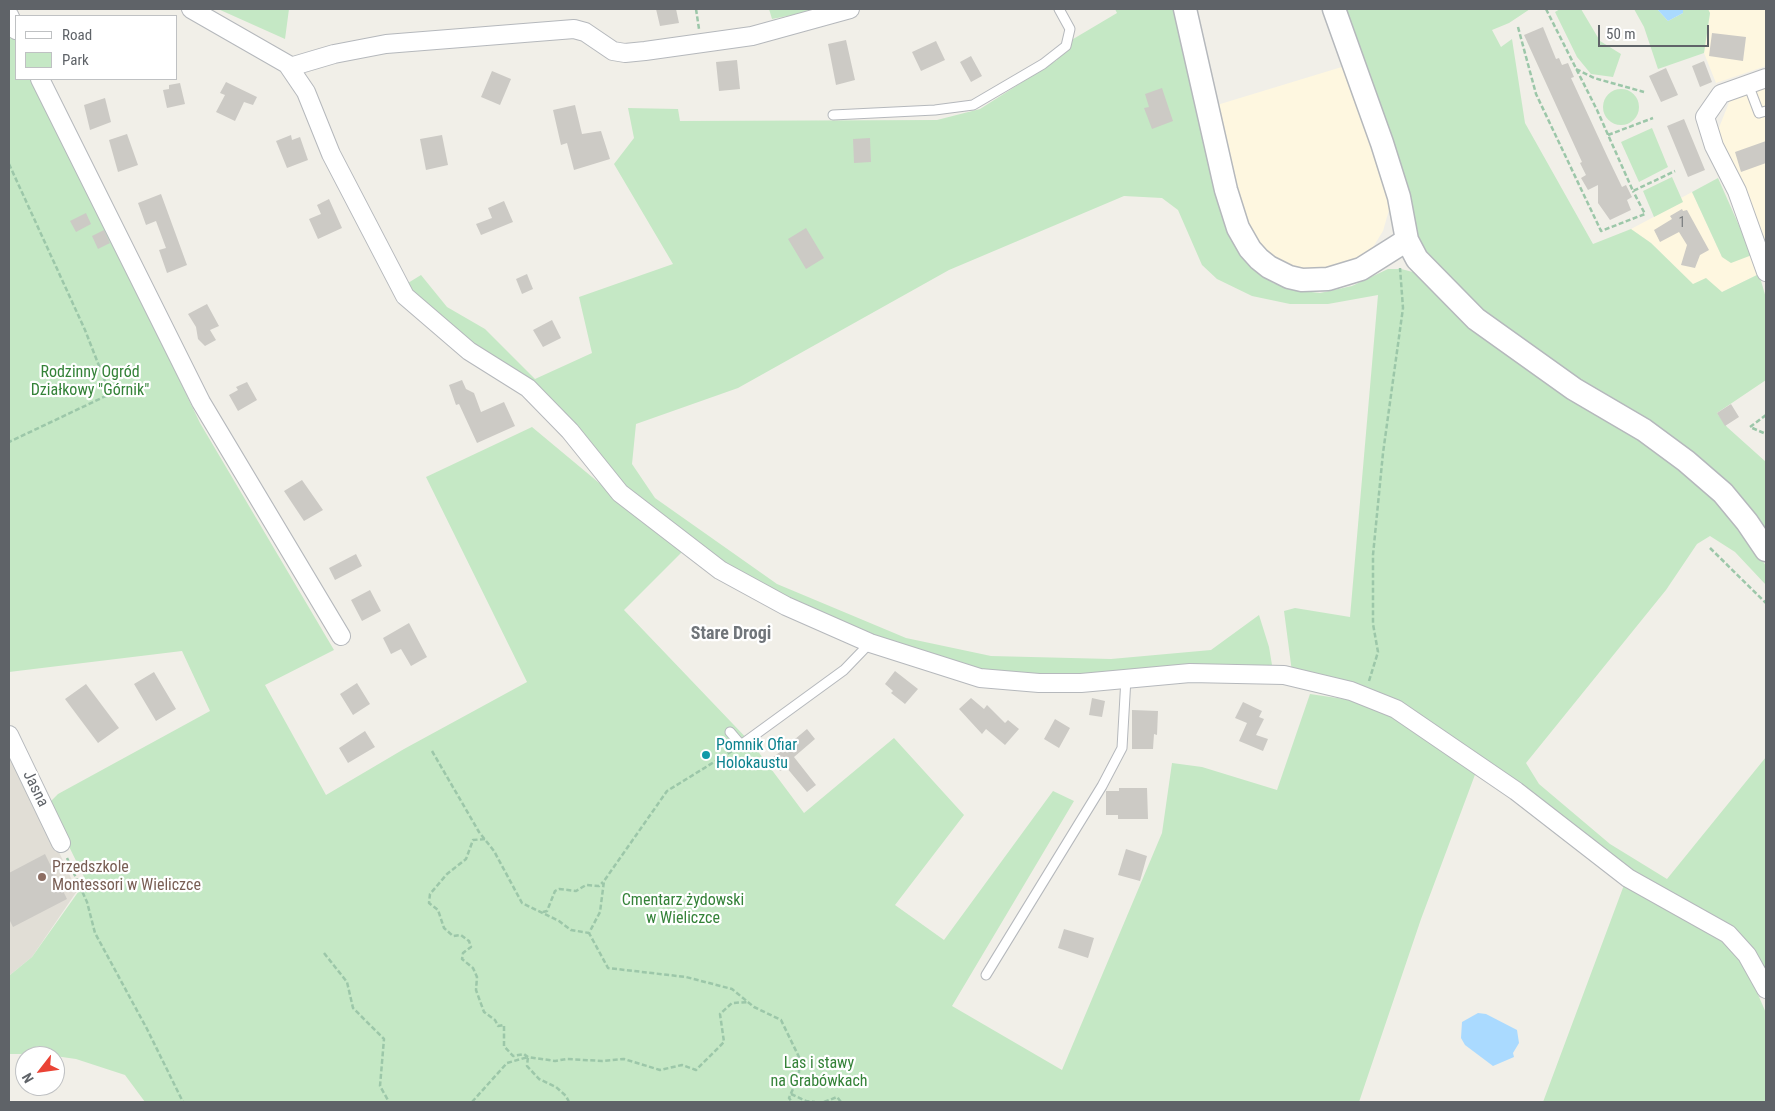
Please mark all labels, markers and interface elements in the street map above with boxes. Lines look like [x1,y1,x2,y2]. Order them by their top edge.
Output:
legend [15,15,178,80]
scale bar [1600,15,1711,47]
text: 50 m [1606,25,1636,43]
text: Road [62,26,92,44]
text: Park [62,51,89,69]
house number: 1 [1679,215,1685,231]
park label: Rodzinny Ogród Działkowy "Górnik" [31,363,149,401]
district label: Stare Drogi [691,623,771,645]
place label: Pomnik Ofiar Holokaustu [716,736,797,774]
marker: Pomnik Ofiar Holokaustu [700,749,712,761]
street label: Jasna [18,768,52,810]
place label: Przedszkole Montessori w Wieliczce [52,858,201,896]
marker: Przedszkole Montessori w Wieliczce [36,871,48,883]
park label: Cmentarz żydowski w Wieliczce [622,891,744,929]
north arrow [15,1046,65,1096]
park label: Las i stawy na Grabówkach [770,1054,868,1092]
text: N [19,1070,37,1086]

